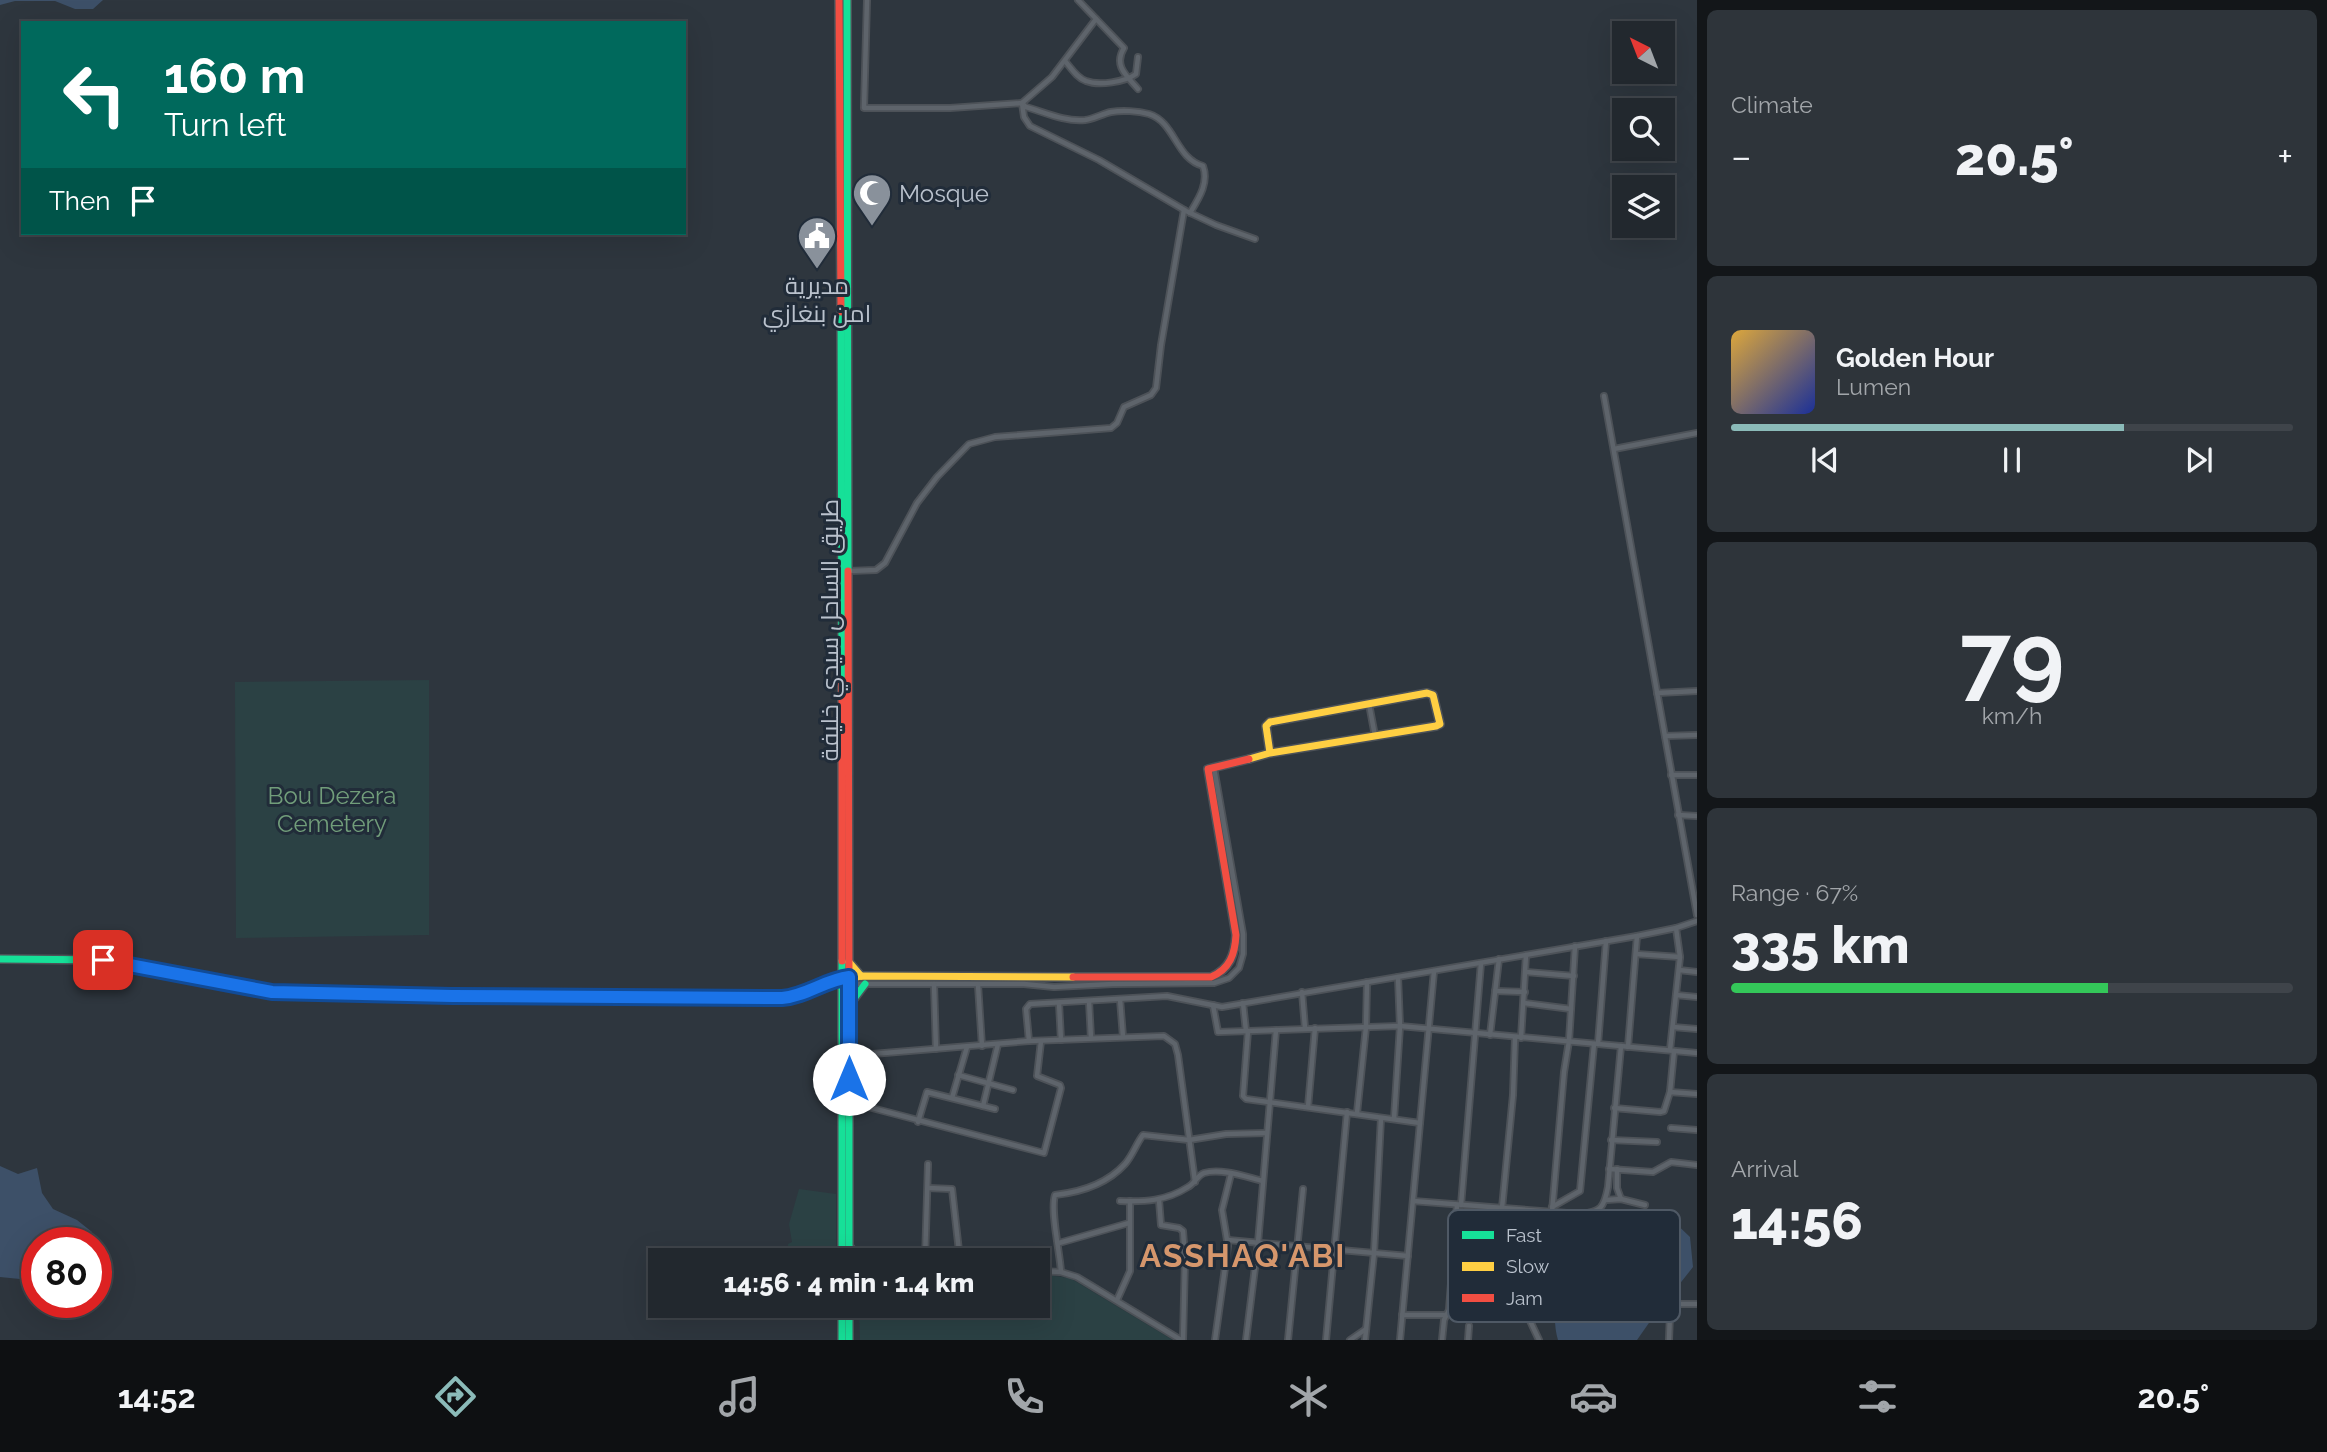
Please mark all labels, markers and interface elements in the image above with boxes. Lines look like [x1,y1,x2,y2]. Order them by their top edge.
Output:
north arrow [1612,21,1675,84]
map controls [1612,21,1675,238]
text: 160 m [164,47,305,104]
icon: left [49,49,140,140]
text: Climate [1731,91,1813,118]
button: search [1612,98,1675,161]
text: Turn left [164,106,286,143]
text: 20.5° [1955,126,2074,187]
text: − [1731,134,1751,179]
text: + [2277,134,2293,179]
mosque icon: Mosque [851,172,893,227]
button: layers [1612,175,1675,238]
place label: Mosque [899,179,989,208]
icon: arrive [124,182,162,220]
text: Then [49,186,110,216]
public building icon: مديرية امن بنغازي [796,215,838,270]
place label: مديرية امن بنغازي [763,271,871,332]
text: Golden Hour [1836,343,1994,373]
text: Lumen [1836,373,1911,400]
icon: previous [1806,441,1844,479]
icon: pause [1993,441,2031,479]
icon: next [2180,441,2218,479]
street label: طريق الساحل سيدي خليفة [815,499,848,761]
text: 79 [1960,603,2064,710]
text: km/h [1982,702,2042,729]
park label: Bou Dezera Cemetery [268,781,396,838]
text: Range · 67% [1731,879,1858,906]
text: 335 km [1731,914,1910,975]
pin [73,930,133,990]
icon: arrive [84,941,122,979]
position arrow [812,1042,886,1116]
text: Arrival [1731,1155,1798,1182]
text: 14:56 [1731,1190,1863,1251]
legend [1448,1210,1680,1322]
text: Fast [1506,1224,1542,1246]
speed limit sign: 80 [21,1227,112,1318]
district label: ASSHAQ'ABI [1140,1237,1347,1274]
text: Slow [1506,1255,1550,1277]
text: 14:56 · 4 min · 1.4 km [724,1268,974,1298]
text: Jam [1506,1287,1543,1309]
icon: directions [431,1372,480,1421]
icon: music [715,1372,764,1421]
icon: phone [1000,1372,1049,1421]
icon: climate [1284,1372,1333,1421]
icon: car [1569,1372,1618,1421]
icon: filters [1853,1372,1902,1421]
text: 14:52 [118,1378,195,1415]
text: 20.5° [2137,1378,2209,1415]

